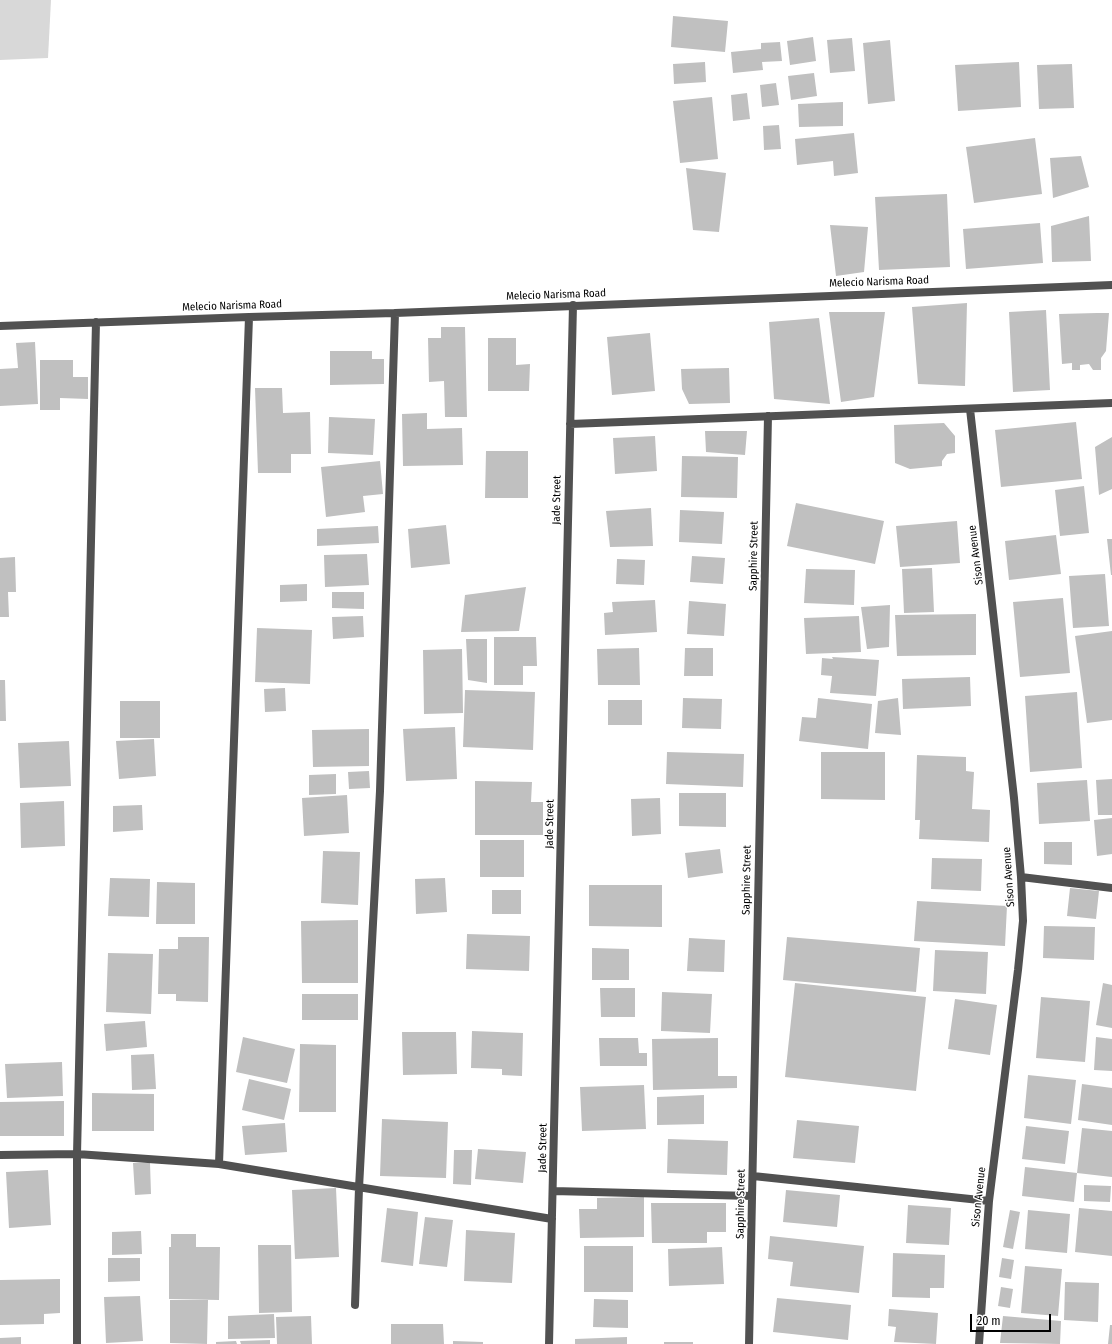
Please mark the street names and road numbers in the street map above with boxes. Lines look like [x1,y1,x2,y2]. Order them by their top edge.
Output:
street label: Melecio Narisma Road [829,274,929,290]
street label: Melecio Narisma Road [506,287,606,303]
street label: Melecio Narisma Road [182,298,282,314]
street label: Jade Street [550,475,564,525]
street label: Sapphire Street [747,521,761,591]
street label: Sison Avenue [966,524,986,586]
street label: Jade Street [543,799,557,849]
street label: Sapphire Street [740,845,754,915]
street label: Sison Avenue [1000,847,1018,907]
street label: Jade Street [536,1123,550,1173]
street label: Sison Avenue [969,1166,989,1228]
street label: Sapphire Street [734,1169,748,1239]

